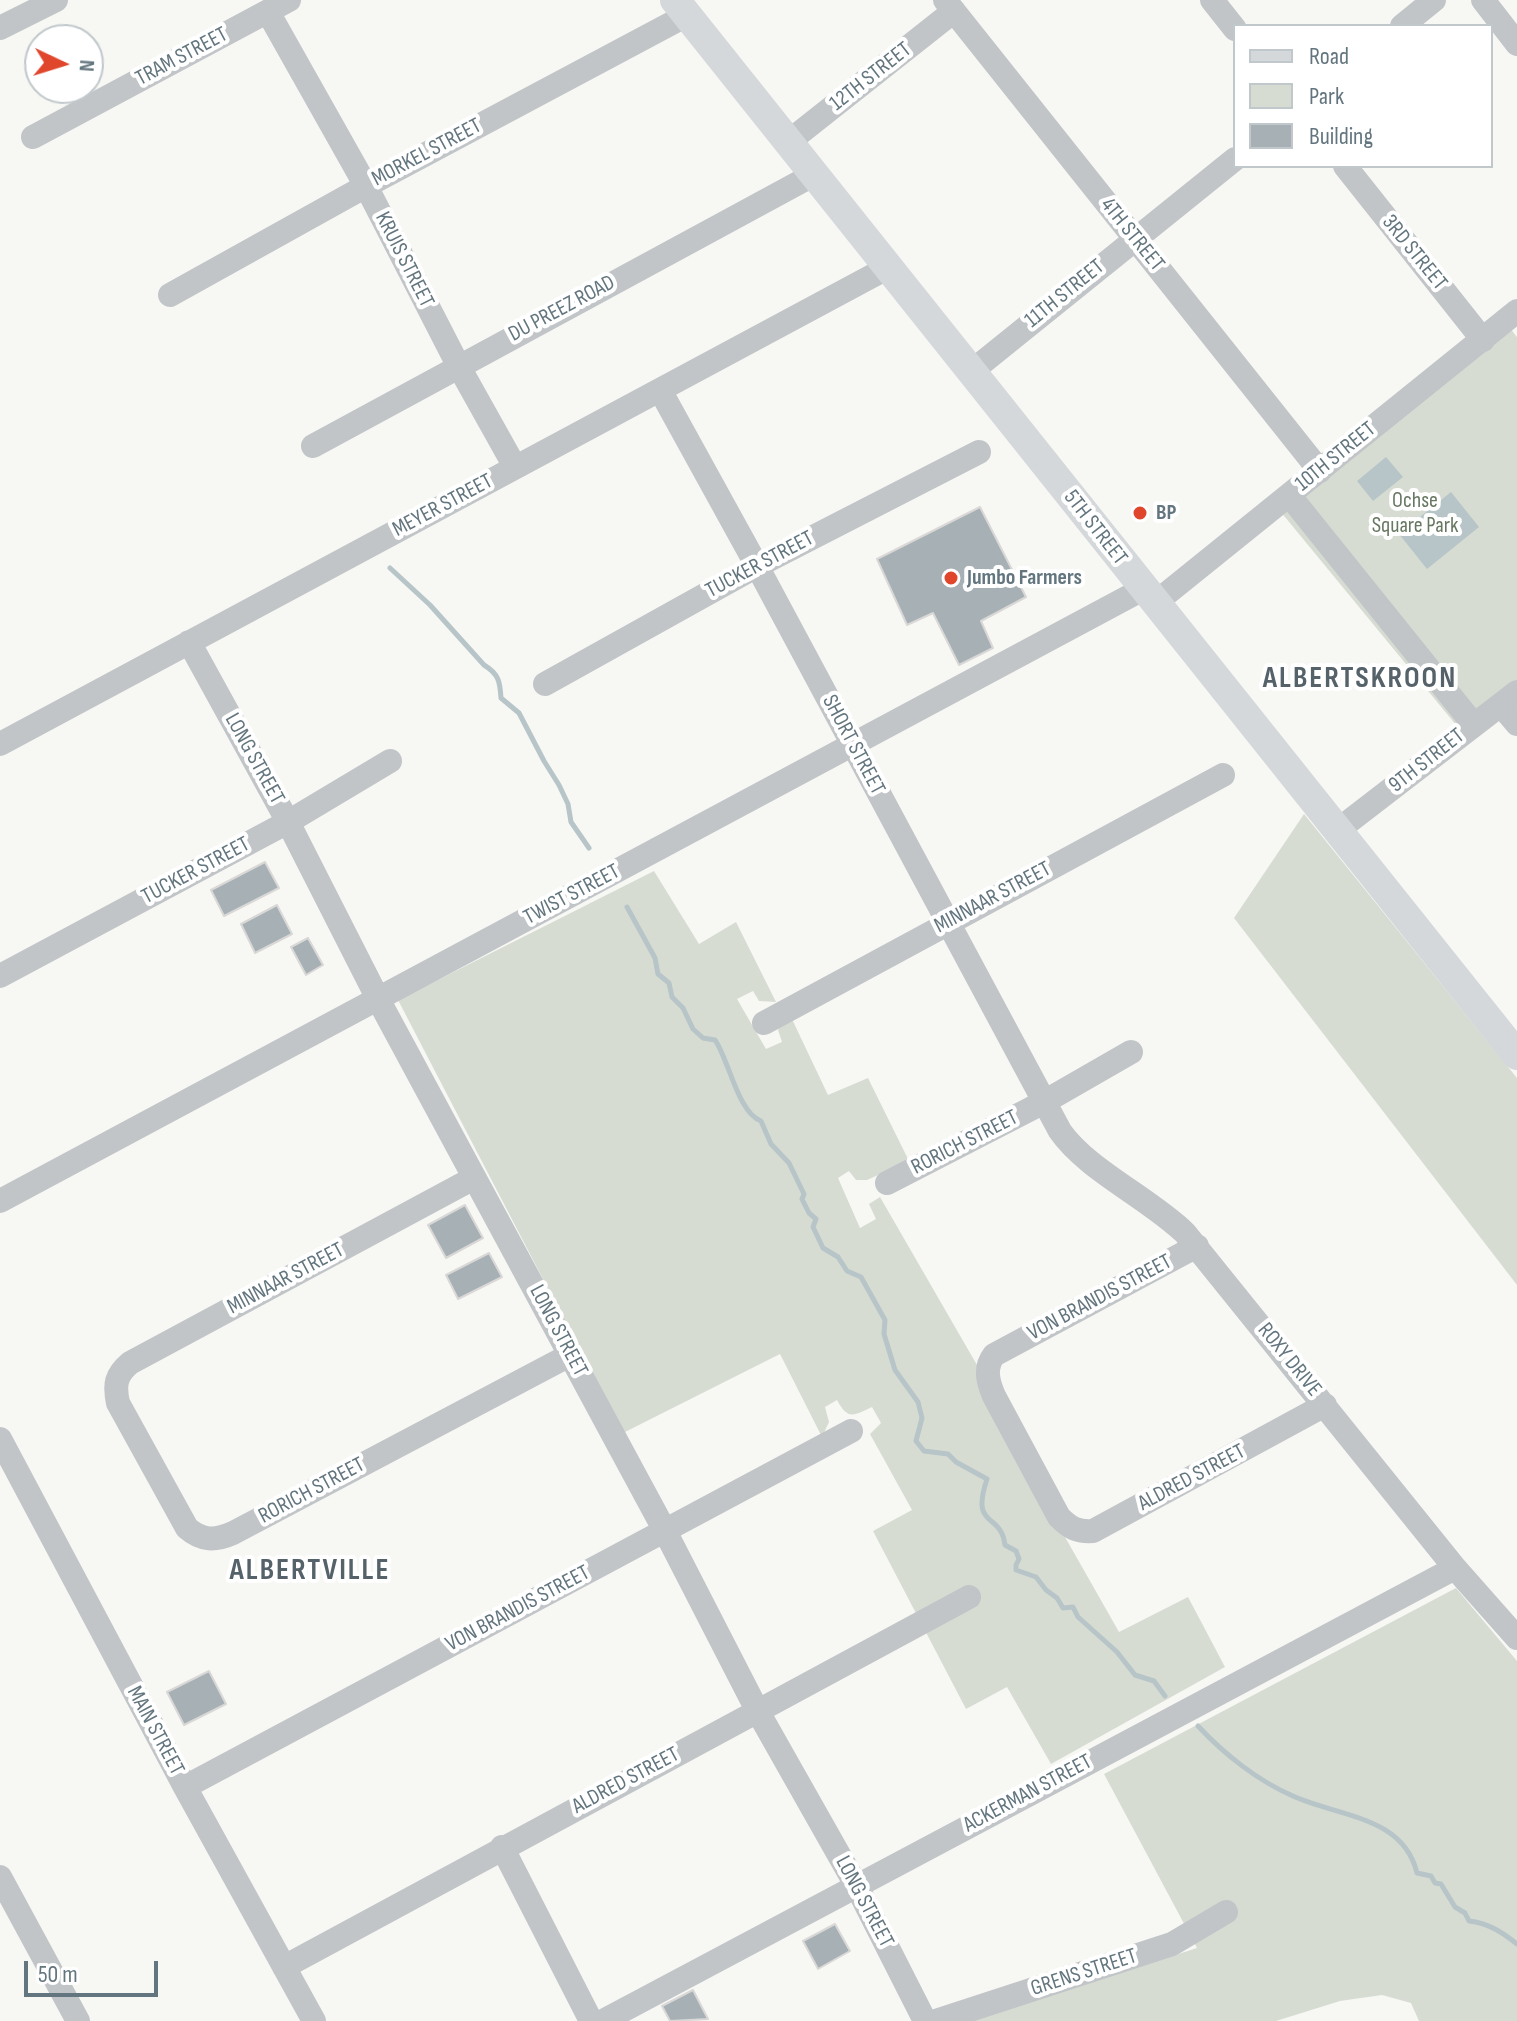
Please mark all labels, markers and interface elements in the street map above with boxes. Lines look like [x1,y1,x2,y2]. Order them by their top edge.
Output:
street label: TRAM STREET [132,22,232,92]
north arrow [24,24,104,104]
legend [1233,24,1493,168]
street label: 12TH STREET [825,37,917,117]
text: Road [1309,42,1349,71]
text: N [73,59,100,72]
text: Park [1309,82,1344,111]
street label: MORKEL STREET [368,113,486,193]
text: Building [1309,122,1373,151]
street label: 4TH STREET [1094,193,1170,277]
street label: KRUIS STREET [369,208,439,312]
street label: 3RD STREET [1376,210,1452,296]
street label: 11TH STREET [1020,254,1110,334]
street label: DU PREEZ ROAD [504,270,620,348]
street label: 10TH STREET [1290,417,1382,497]
street label: MEYER STREET [388,469,498,543]
street label: 5TH STREET [1058,485,1132,571]
park label: Ochse Square Park [1372,488,1458,540]
place label: BP [1156,500,1176,526]
marker: BP [1131,504,1149,522]
street label: TUCKER STREET [701,526,819,604]
place label: Jumbo Farmers [967,565,1082,591]
marker: Jumbo Farmers [942,569,960,587]
district label: ALBERTSKROON [1263,661,1457,697]
street label: SHORT STREET [816,691,890,799]
street label: LONG STREET [218,709,290,809]
street label: 9TH STREET [1384,723,1470,799]
street label: TUCKER STREET [137,832,255,910]
street label: MINNAAR STREET [930,856,1056,940]
street label: TWIST STREET [519,859,625,931]
street label: RORICH STREET [907,1105,1023,1181]
street label: MINNAAR STREET [223,1237,349,1321]
street label: VON BRANDIS STREET [1023,1249,1177,1347]
street label: LONG STREET [523,1281,593,1381]
street label: ROXY DRIVE [1251,1318,1327,1402]
street label: ALDRED STREET [1134,1439,1250,1517]
street label: RORICH STREET [254,1452,370,1530]
district label: ALBERTVILLE [230,1553,390,1589]
street label: VON BRANDIS STREET [441,1560,595,1658]
street label: MAIN STREET [121,1682,189,1780]
street label: ALDRED STREET [568,1742,684,1820]
street label: ACKERMAN STREET [959,1749,1097,1839]
street label: LONG STREET [829,1852,899,1952]
street label: GRENS STREET [1028,1943,1140,2003]
scale bar [28,1945,162,1995]
text: 50 m [38,1960,78,1989]

